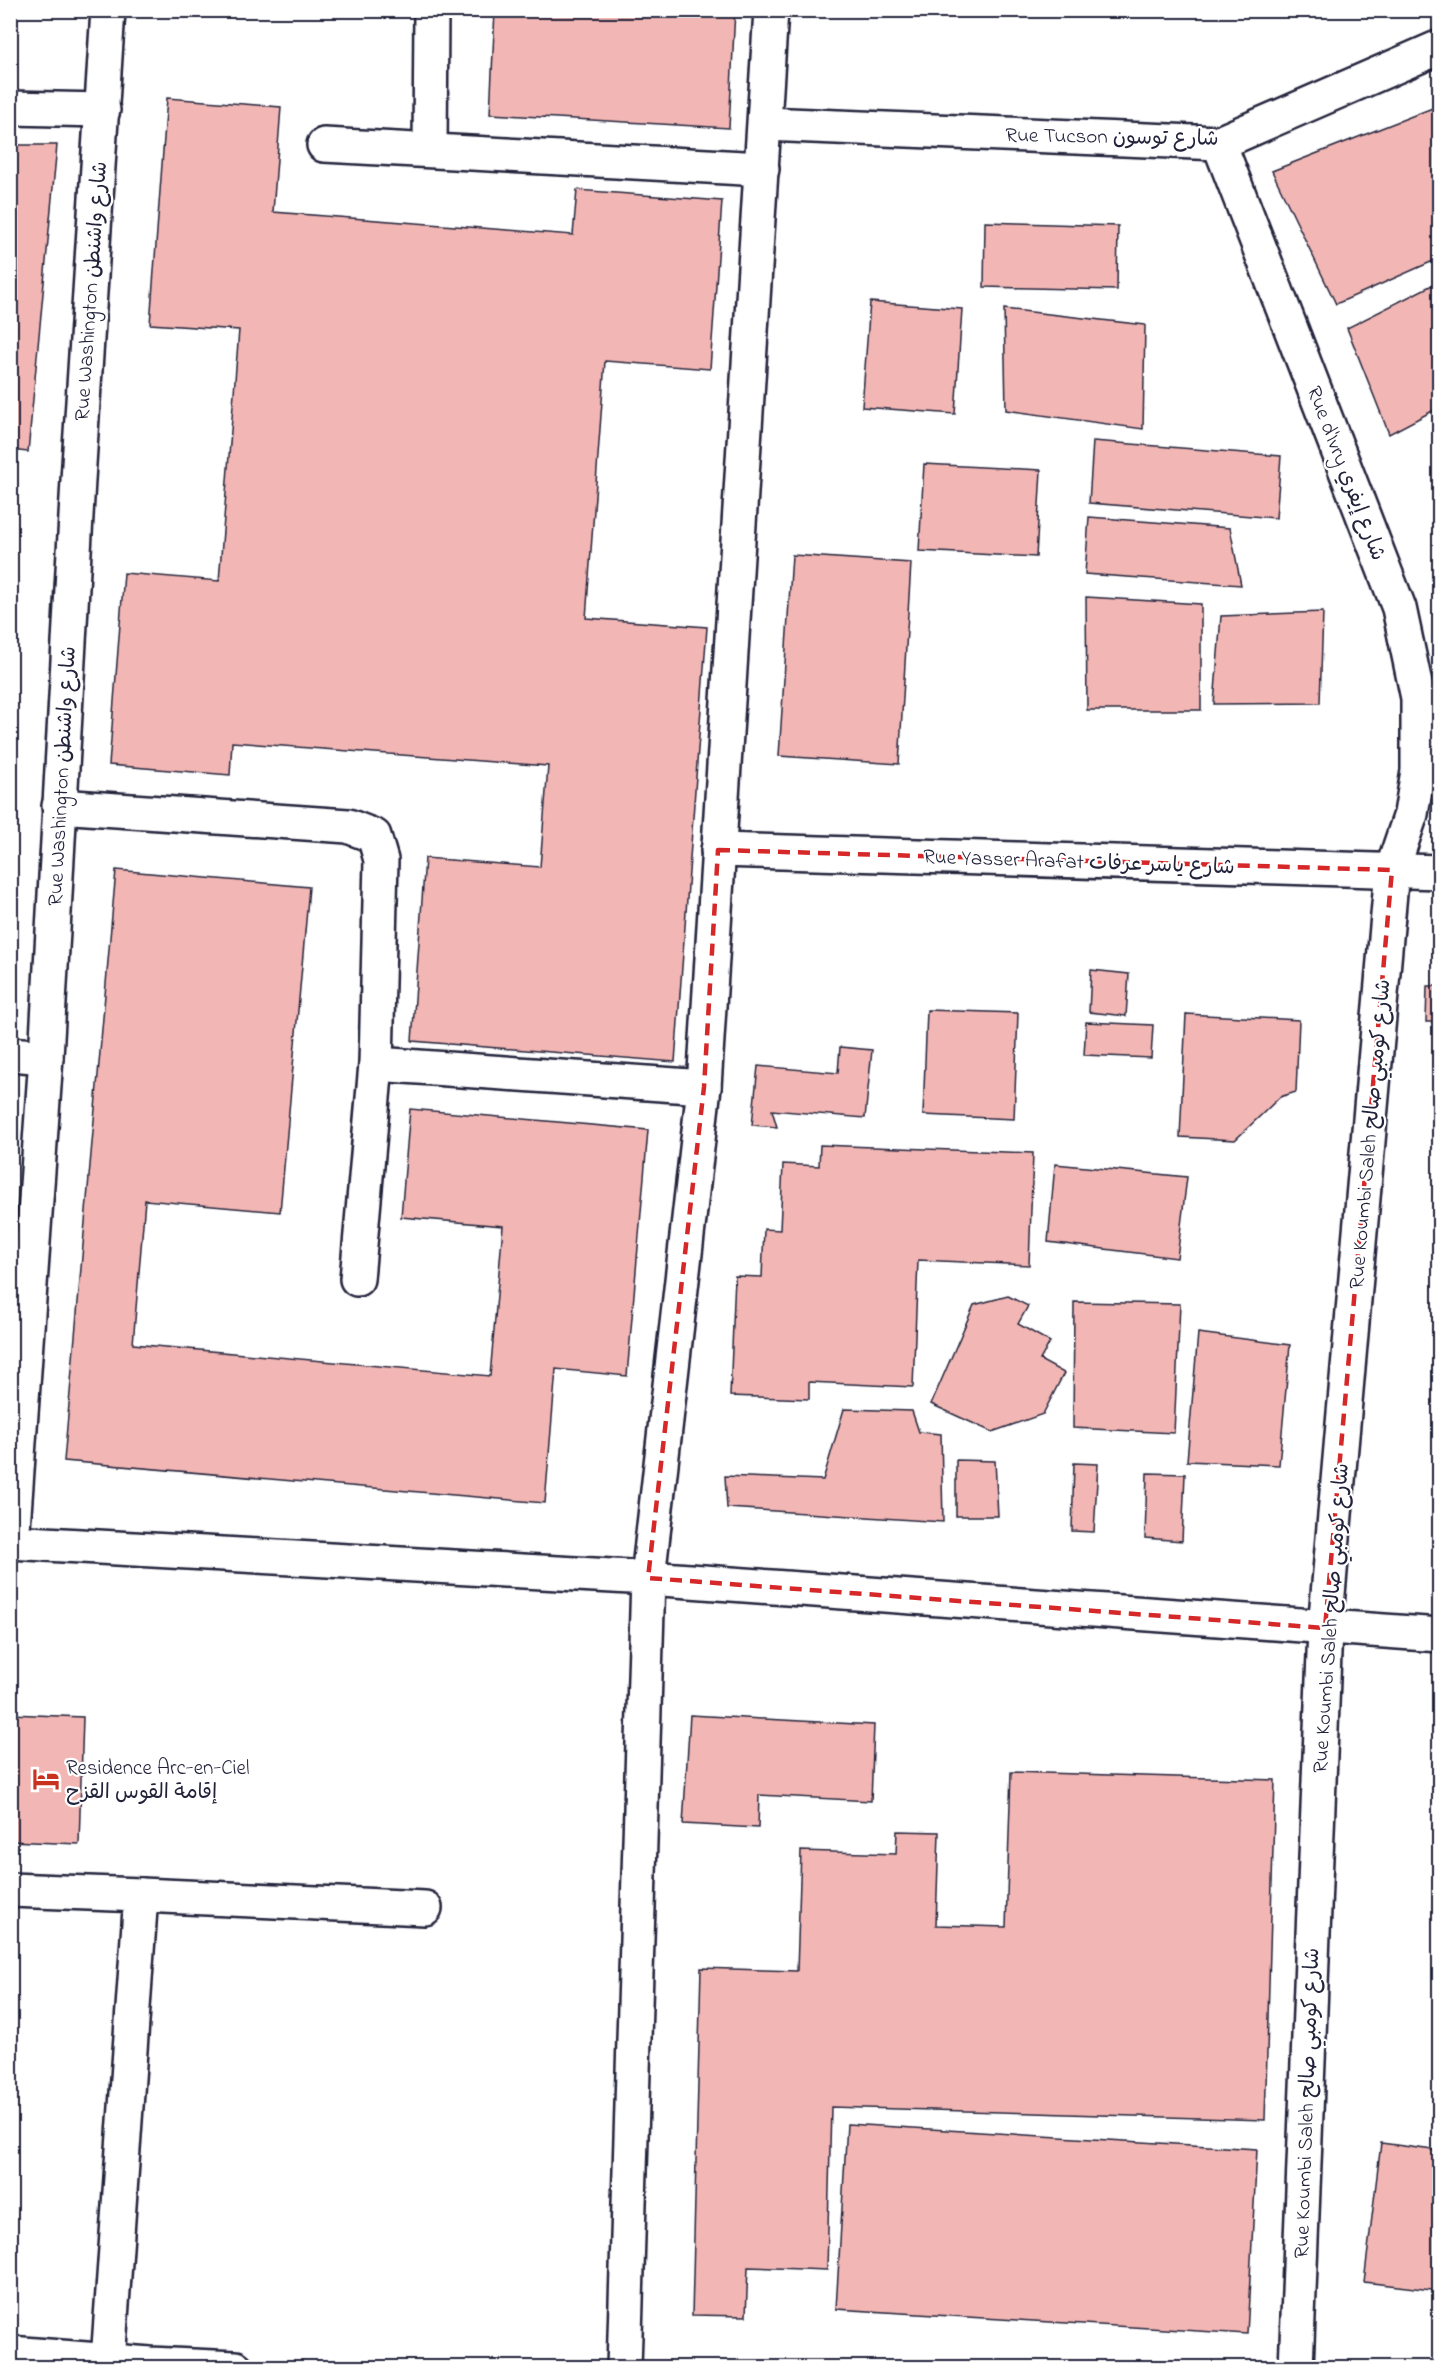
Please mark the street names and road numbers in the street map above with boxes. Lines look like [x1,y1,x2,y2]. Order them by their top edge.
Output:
street label: Rue Tucson شارع توسون [1005,121,1219,155]
street label: Rue Washington شارع واشنطن [68,160,118,422]
street label: Rue d'Ivry شارع إيفري [1296,382,1392,566]
street label: Rue Washington شارع واشنطن [41,645,87,907]
street label: Rue Yasser Arafat شارع ياسر عرفات [923,843,1235,883]
street label: Rue Koumbi Saleh شارع كومبي صالح [1343,978,1401,1290]
street label: Rue Koumbi Saleh شارع كومبي صالح [1306,1462,1360,1774]
street label: Rue Koumbi Saleh شارع كومبي صالح [1288,1947,1330,2259]

